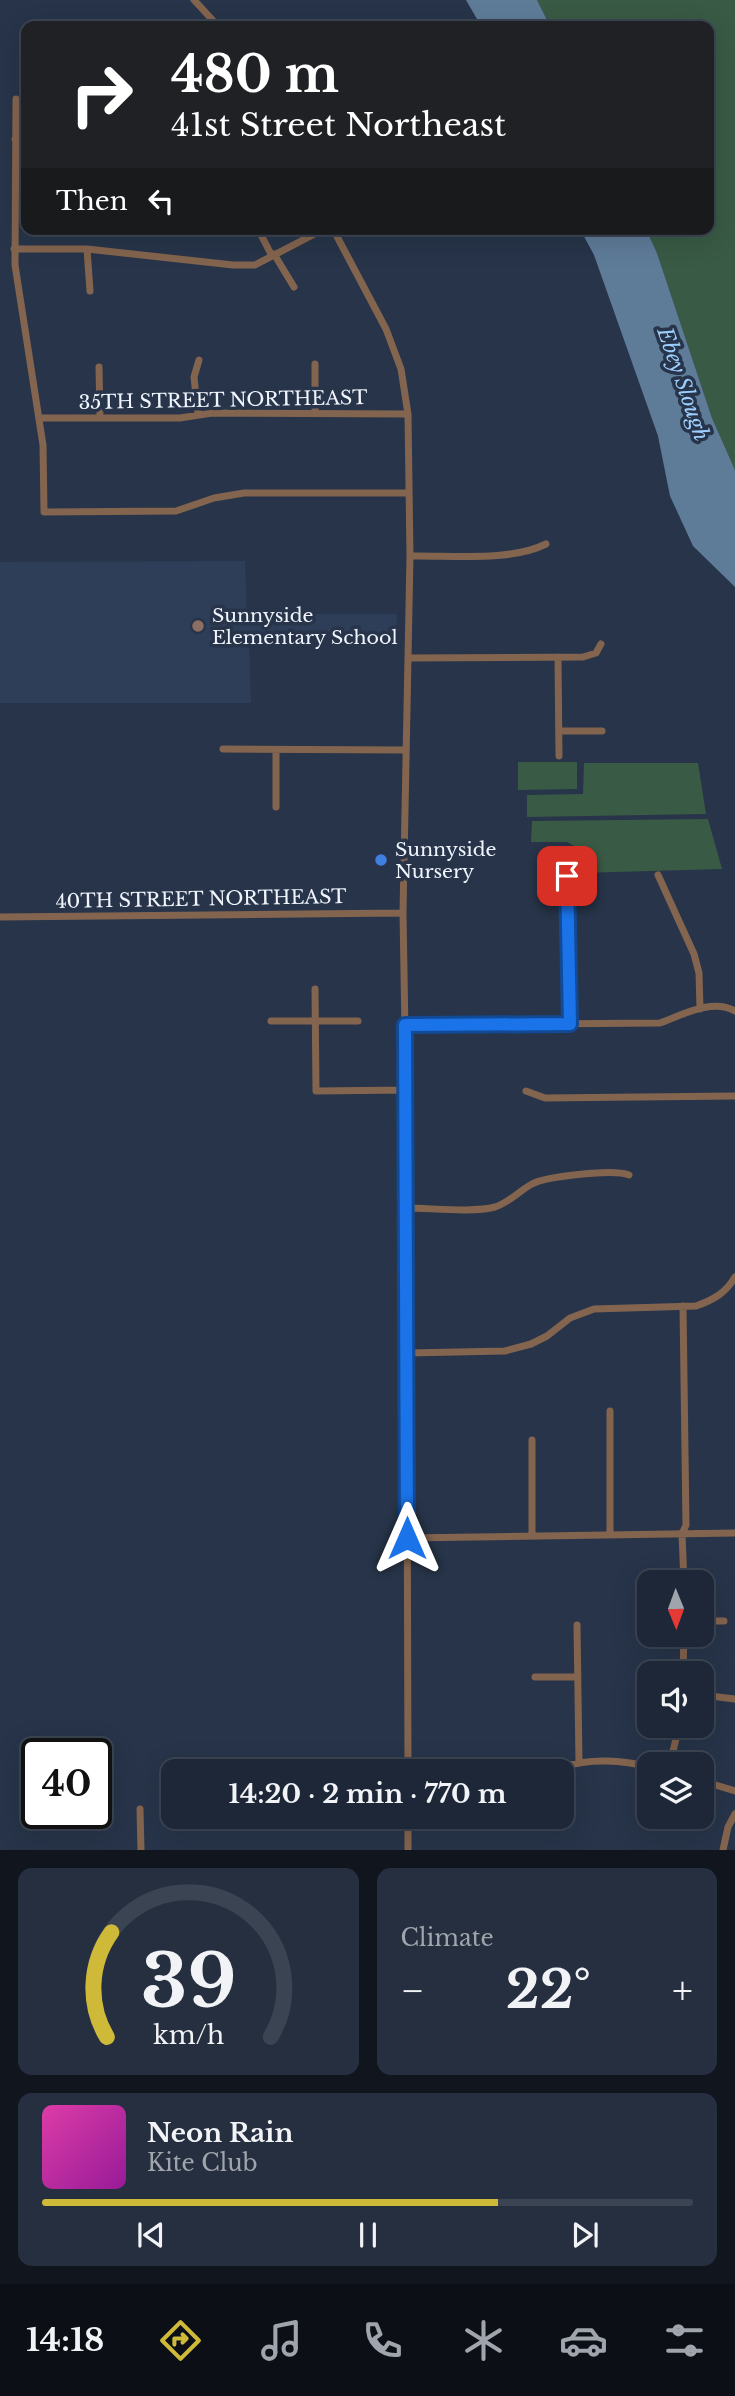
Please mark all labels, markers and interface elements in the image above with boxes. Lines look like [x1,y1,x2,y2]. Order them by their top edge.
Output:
text: 480 m [171,44,339,105]
icon: right [56,49,147,140]
text: 41st Street Northeast [171,105,506,145]
icon: left [142,182,180,220]
text: Then [56,185,128,217]
water label: Ebey Slough [651,323,715,444]
street label: 35TH STREET NORTHEAST [78,386,368,414]
place label: Sunnyside Elementary School [212,604,398,649]
marker: Sunnyside Elementary School [190,618,206,634]
place label: Sunnyside Nursery [395,838,496,883]
pin [537,846,597,906]
marker: Sunnyside Nursery [373,852,389,868]
icon: arrive [548,857,586,895]
street label: 40TH STREET NORTHEAST [55,885,347,913]
position arrow [370,1501,444,1575]
north arrow [637,1570,714,1647]
map controls [637,1570,714,1829]
button: sound [637,1661,714,1738]
speed limit sign: 40 [21,1738,112,1829]
button: layers [637,1752,714,1829]
text: 14:20 · 2 min · 770 m [229,1778,506,1810]
text: Climate [401,1924,494,1952]
text: 39 [141,1937,236,2028]
text: 22° [506,1958,591,2022]
text: − [401,1967,425,2014]
text: + [672,1967,693,2014]
text: km/h [153,2020,224,2051]
text: Neon Rain [147,2117,293,2149]
text: Kite Club [147,2149,258,2177]
icon: previous [132,2216,170,2254]
icon: pause [349,2216,387,2254]
icon: next [566,2216,604,2254]
icon: directions [156,2316,205,2365]
icon: music [257,2316,306,2365]
icon: phone [358,2316,407,2365]
icon: climate [459,2316,508,2365]
icon: car [559,2316,608,2365]
icon: filters [660,2316,709,2365]
text: 14:18 [26,2320,104,2360]

